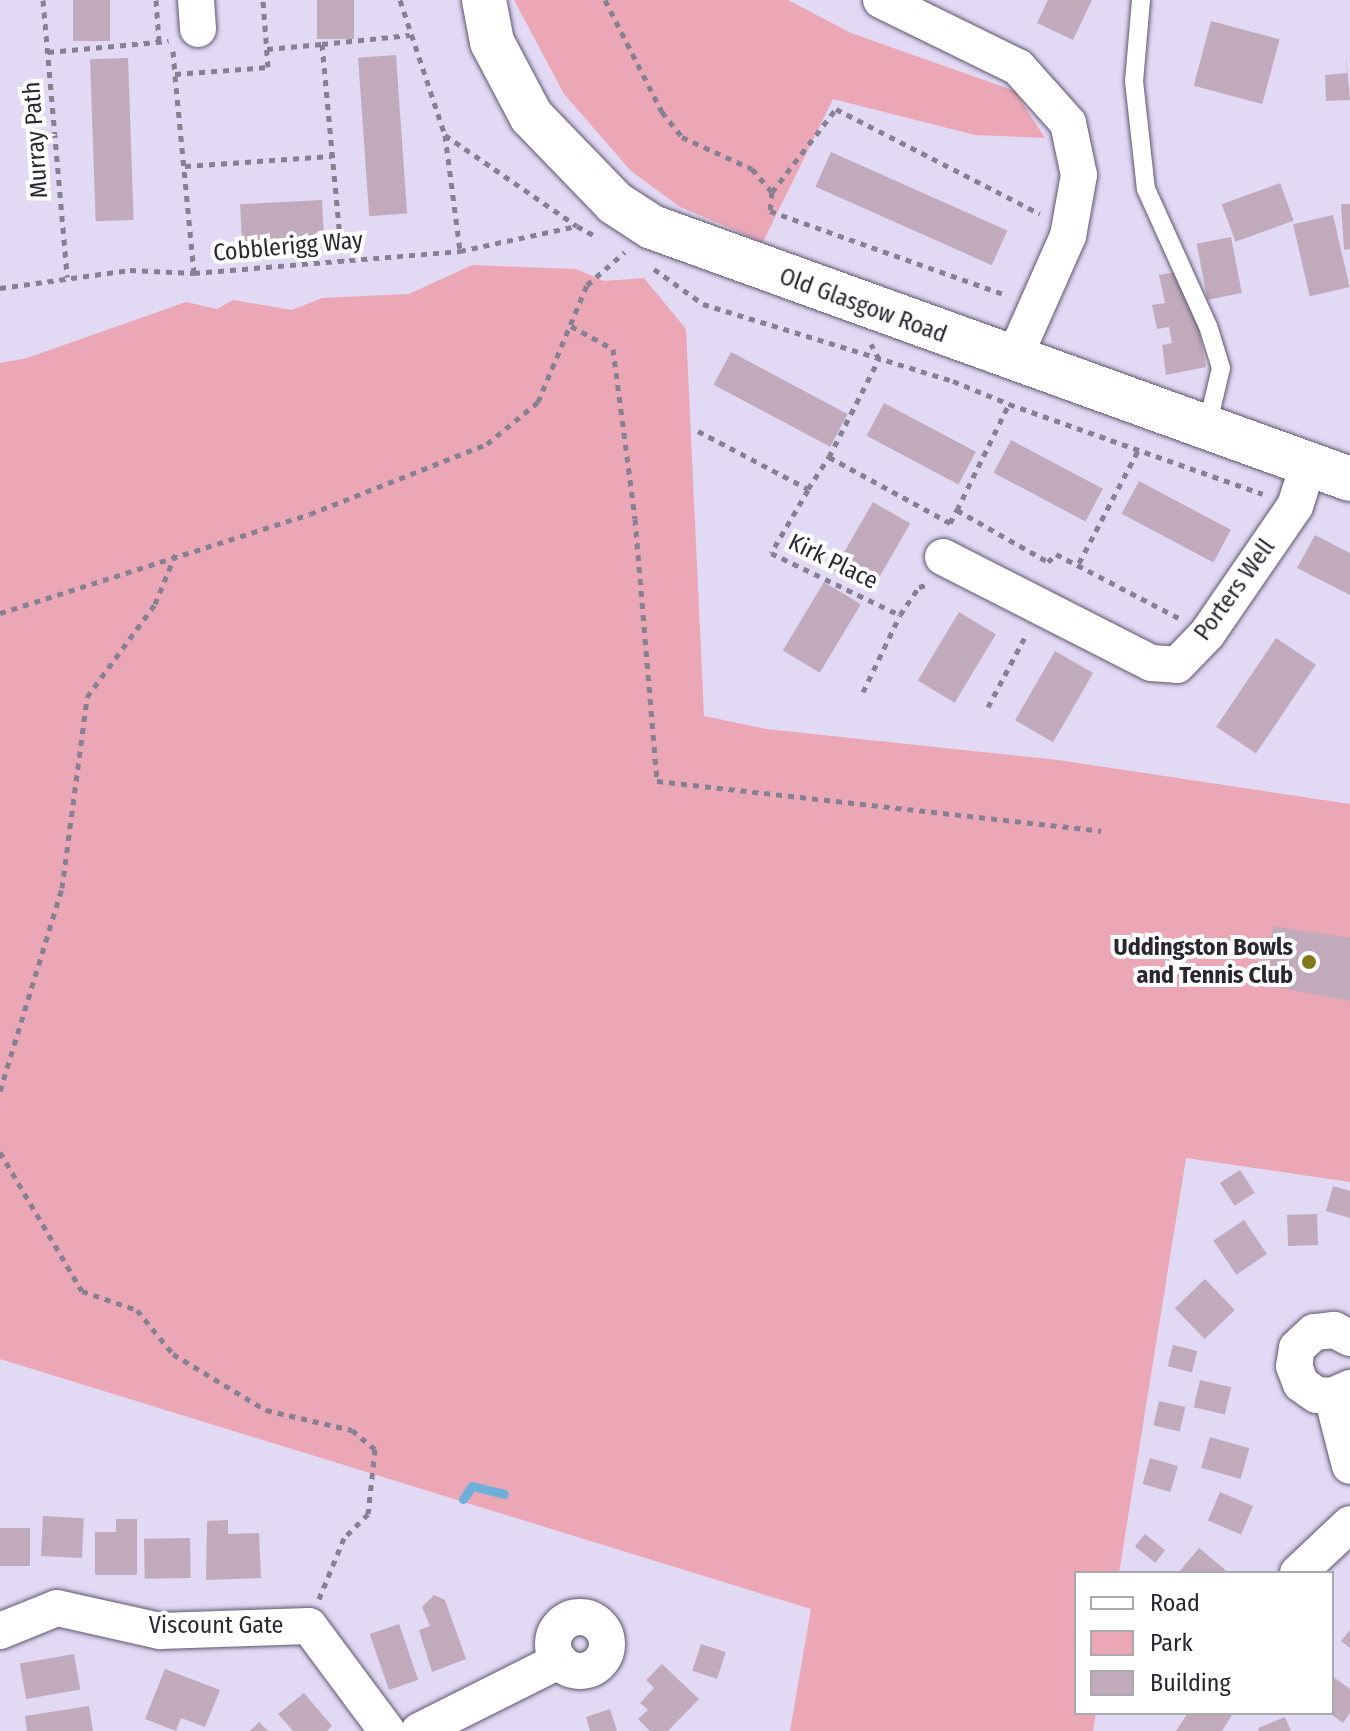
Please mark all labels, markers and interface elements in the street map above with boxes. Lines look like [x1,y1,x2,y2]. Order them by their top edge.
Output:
street label: Murray Path [18,81,54,199]
street label: Cobblerigg Way [212,226,364,268]
street label: Old Glasgow Road [775,262,951,350]
street label: Kirk Place [784,528,882,596]
street label: Porters Well [1189,534,1281,646]
place label: Uddingston Bowls and Tennis Club [1114,934,1293,990]
marker: Uddingston Bowls and Tennis Club [1300,953,1318,971]
legend [1074,1571,1334,1715]
text: Road [1150,1589,1200,1617]
street label: Viscount Gate [149,1612,283,1640]
text: Park [1150,1629,1193,1657]
text: Building [1150,1669,1231,1697]

